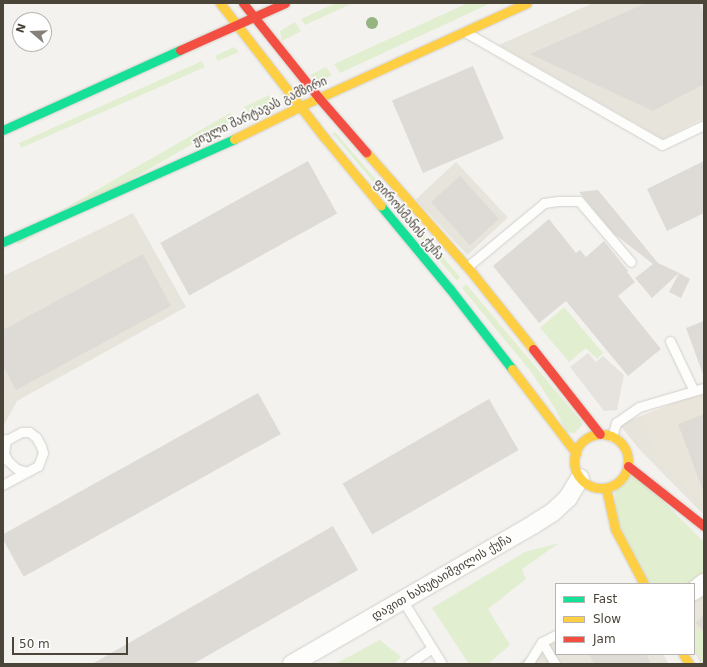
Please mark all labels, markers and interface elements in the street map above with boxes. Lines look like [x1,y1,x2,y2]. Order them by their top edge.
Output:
north arrow [12,12,52,52]
text: N [13,22,29,35]
street label: ჟიული შარტავას გამზირი [190,74,330,150]
street label: ფიროსმანის ქუჩა [370,177,446,263]
street label: დავით ხახუტაიშვილის ქუჩა [369,532,515,624]
legend [555,583,695,655]
text: Fast [593,592,617,606]
text: Slow [593,612,621,626]
scale bar [14,629,130,655]
text: Jam [593,632,616,646]
text: 50 m [19,637,50,651]

